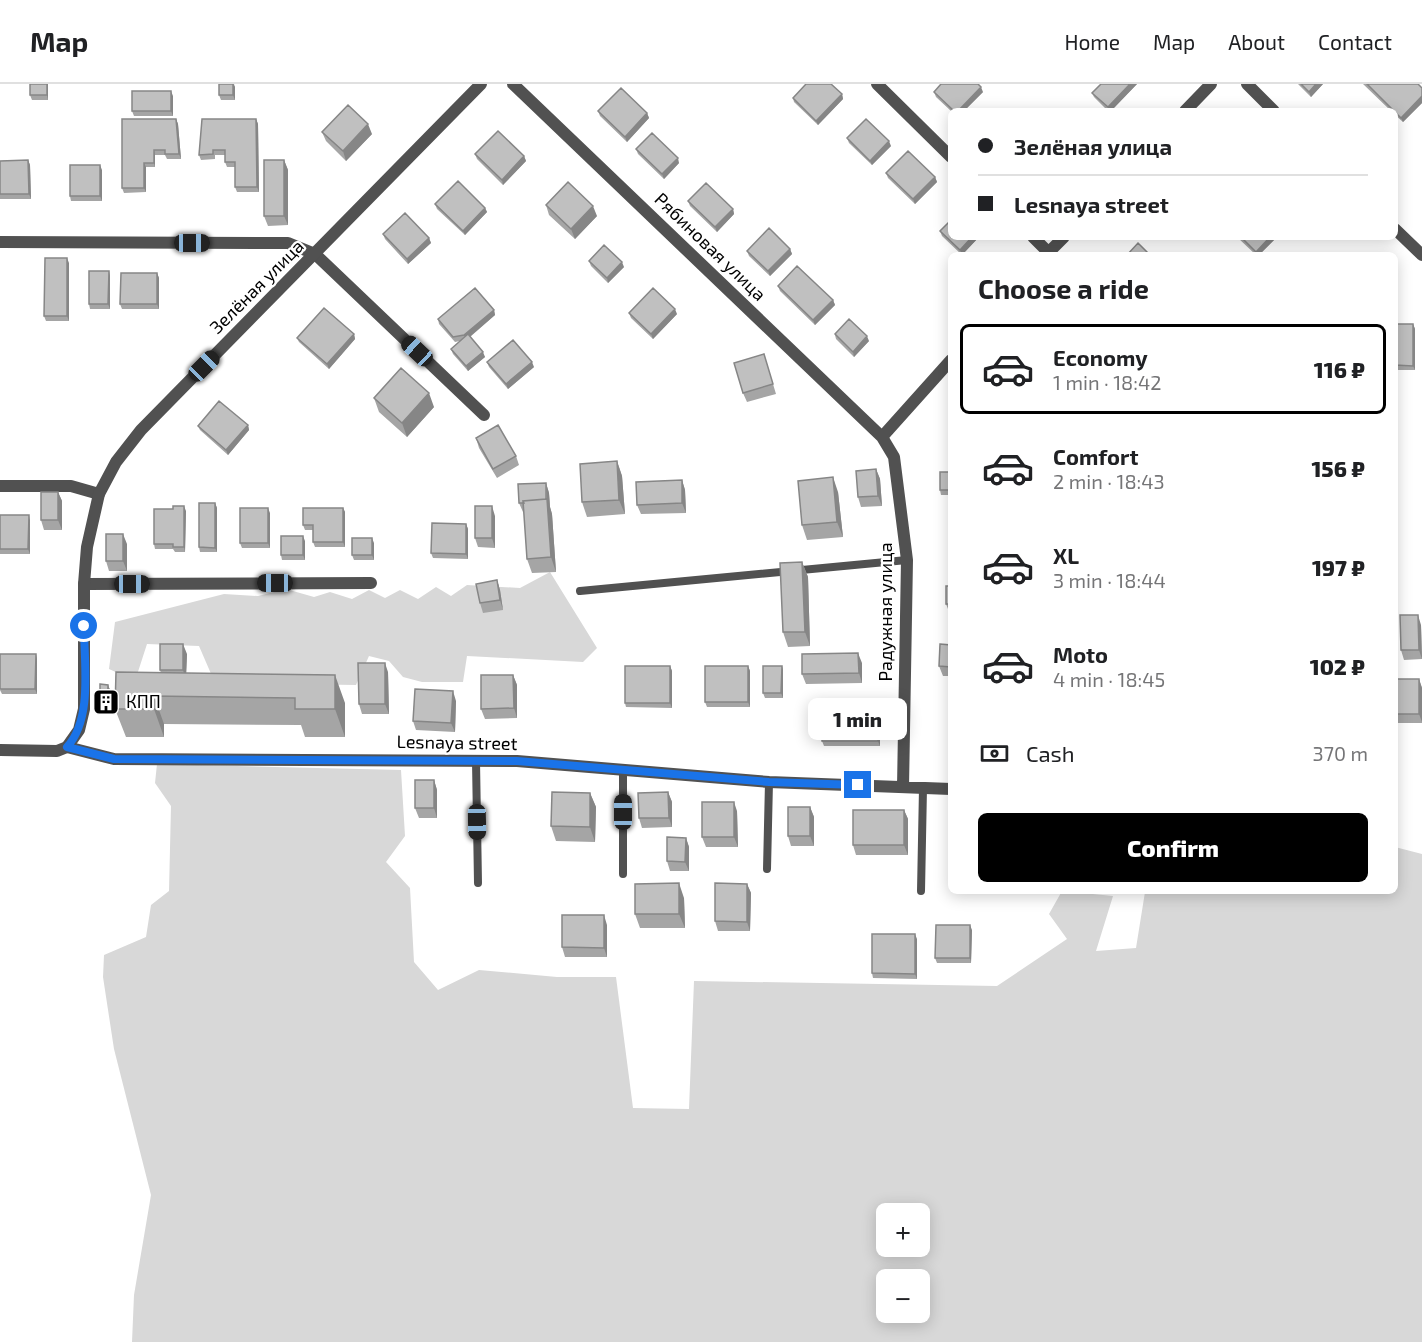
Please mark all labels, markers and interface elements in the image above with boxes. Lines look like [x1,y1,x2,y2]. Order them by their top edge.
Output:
text: Map [30,24,88,58]
text: Home [1064,29,1120,54]
text: Map [1153,29,1195,54]
text: About [1228,29,1285,54]
text: Contact [1318,29,1392,54]
text: Зелёная улица [1014,133,1172,159]
street label: Рябиновая улица [651,188,771,305]
text: Lesnaya street [1014,191,1169,217]
car [174,234,210,252]
street label: Зелёная улица [205,235,308,338]
text: Choose a ride [978,272,1149,304]
car [398,332,436,370]
icon: car [981,342,1035,396]
text: Economy [1053,344,1148,370]
car [185,347,223,385]
text: 116 ₽ [1314,356,1365,382]
text: 1 min · 18:42 [1053,370,1162,394]
icon: car [981,441,1035,495]
text: Comfort [1053,443,1138,469]
text: 156 ₽ [1311,455,1365,481]
text: 2 min · 18:43 [1053,469,1165,493]
icon: car [981,540,1035,594]
street label: Радужная улица [874,542,896,682]
text: XL [1053,542,1079,568]
text: 197 ₽ [1312,554,1365,580]
text: 3 min · 18:44 [1053,568,1166,592]
car [257,574,293,592]
car [114,575,150,593]
route start [70,612,97,639]
icon: car [981,639,1035,693]
text: Moto [1053,641,1108,667]
text: 102 ₽ [1310,653,1365,679]
text: 4 min · 18:45 [1053,667,1165,691]
building icon: КПП [91,687,121,717]
place label: КПП [126,690,161,712]
callout: 1 min [808,698,908,740]
text: 1 min [833,707,882,731]
street label: Lesnaya street [396,730,518,754]
icon: cash [978,737,1011,770]
text: Cash [1026,740,1075,766]
text: 370 m [1313,741,1368,765]
route end [844,771,871,798]
car [614,794,632,830]
car [468,804,486,840]
button: Confirm [978,813,1368,882]
map controls [876,1203,930,1323]
button: + [876,1203,930,1257]
button: − [876,1269,930,1323]

